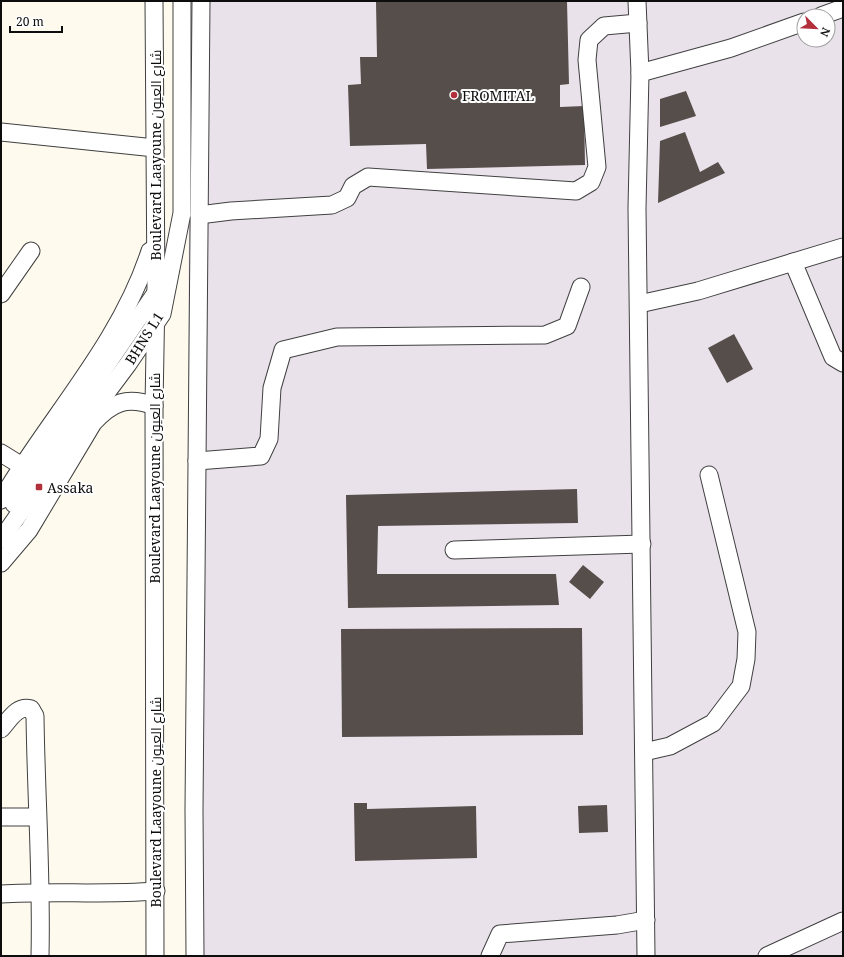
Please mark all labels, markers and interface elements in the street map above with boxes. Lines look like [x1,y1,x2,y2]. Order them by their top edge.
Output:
scale bar [10,8,62,34]
north arrow [796,8,836,48]
text: 20 m [16,13,44,30]
text: N [817,25,834,40]
street label: Boulevard Laayoune شارع العيون [146,50,165,260]
place label: FROMITAL [462,86,534,105]
marker: FROMITAL [449,90,459,100]
street label: BHNS L1 [120,308,168,368]
street label: Boulevard Laayoune شارع العيون [145,373,164,583]
place label: Assaka [47,478,94,497]
marker: Assaka [34,482,44,492]
street label: Boulevard Laayoune شارع العيون [146,697,165,907]

